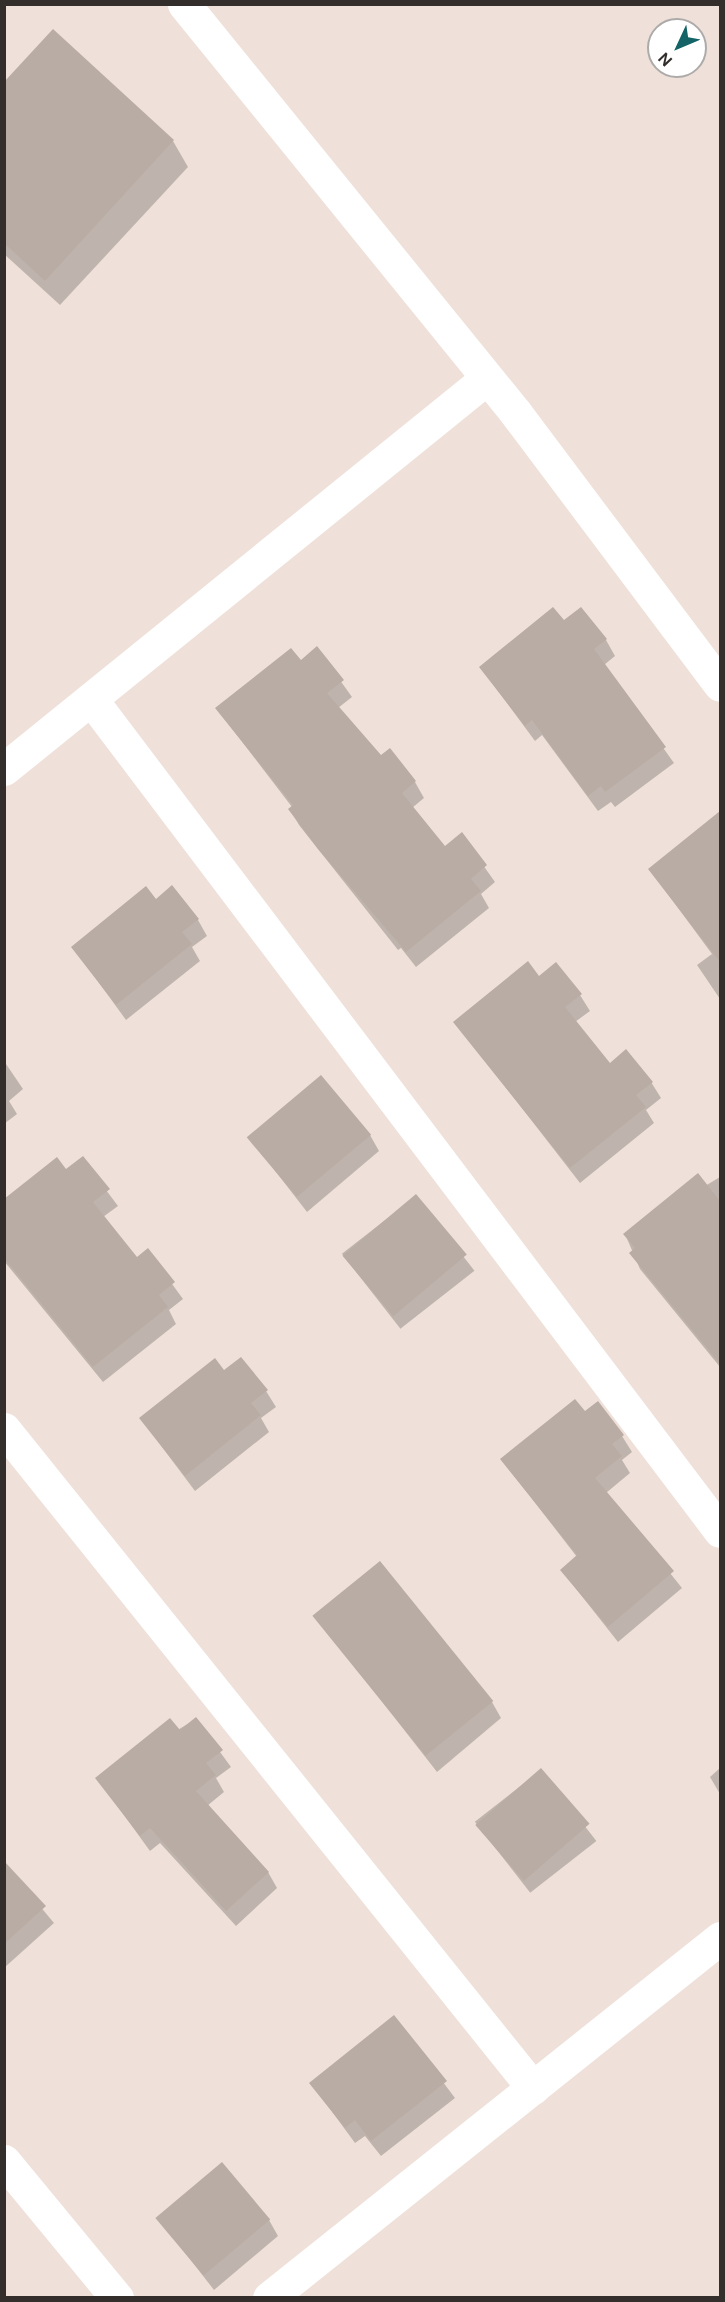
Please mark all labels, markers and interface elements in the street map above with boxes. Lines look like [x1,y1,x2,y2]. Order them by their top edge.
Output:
north arrow [647,18,707,78]
text: N [654,48,677,71]

